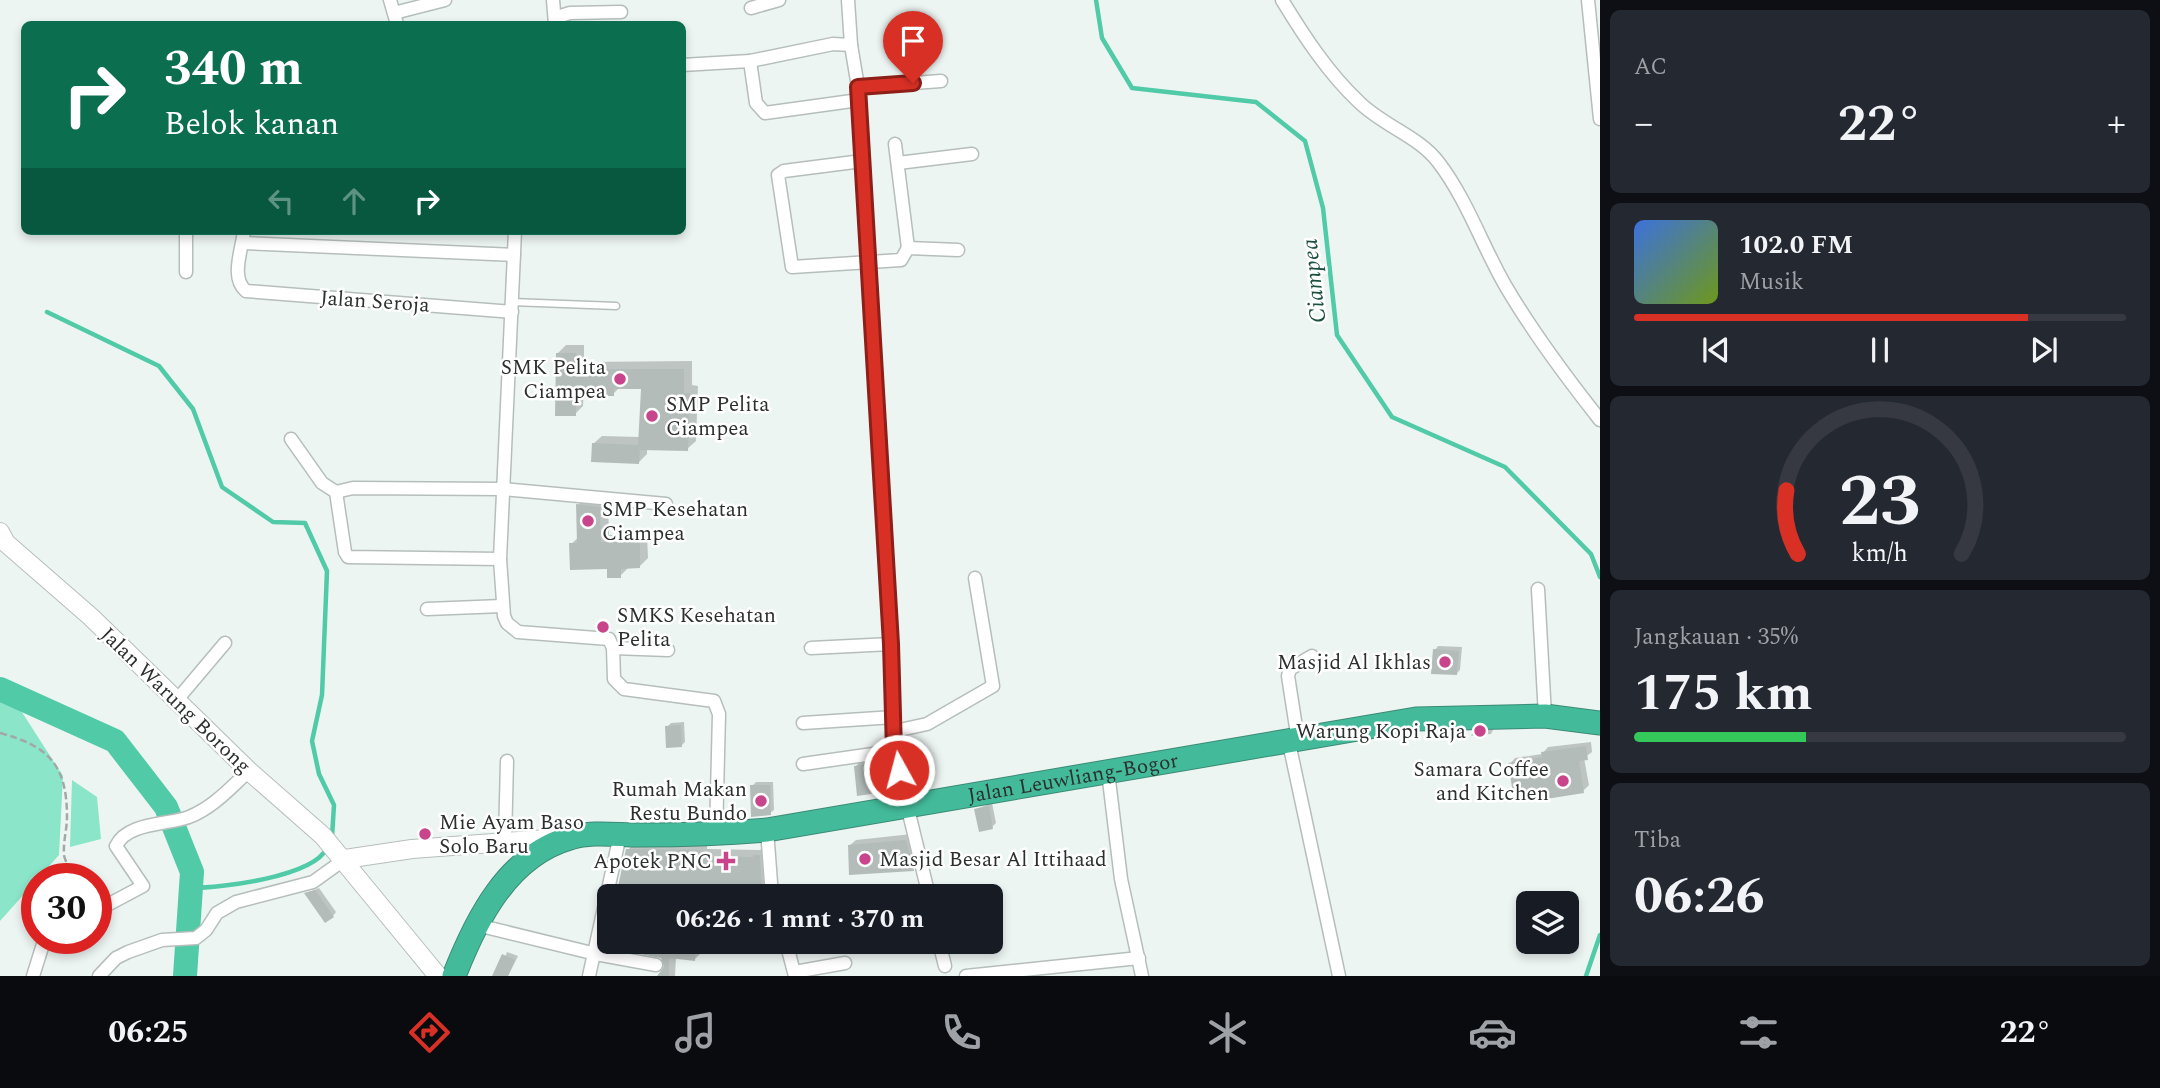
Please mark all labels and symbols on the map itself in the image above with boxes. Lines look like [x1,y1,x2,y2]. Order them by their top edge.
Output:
pin [883,11,943,83]
water label: Ciampea [1293,237,1336,325]
street label: Jalan Seroja [319,282,432,322]
place label: SMK Pelita Ciampea [501,352,607,408]
marker: SMK Pelita Ciampea [612,371,628,387]
place label: SMP Pelita Ciampea [666,389,770,445]
marker: SMP Pelita Ciampea [644,408,660,424]
place label: SMP Kesehatan Ciampea [602,494,748,550]
marker: SMP Kesehatan Ciampea [580,513,596,529]
place label: SMKS Kesehatan Pelita [617,600,776,656]
marker: SMKS Kesehatan Pelita [595,619,611,635]
street label: Jalan Warung Borong [92,620,258,782]
place label: Masjid Al Ikhlas [1277,647,1431,679]
marker: Masjid Al Ikhlas [1437,654,1453,670]
place label: Warung Kopi Raja [1296,716,1467,748]
marker: Warung Kopi Raja [1472,723,1488,739]
position arrow [862,733,936,807]
street label: Jalan Leuwliang-Bogor [965,745,1181,812]
place label: Samara Coffee and Kitchen [1414,754,1549,810]
marker: Samara Coffee and Kitchen [1555,773,1571,789]
place label: Rumah Makan Restu Bundo [612,774,747,830]
marker: Rumah Makan Restu Bundo [753,793,769,809]
place label: Mie Ayam Baso Solo Baru [439,807,584,863]
marker: Mie Ayam Baso Solo Baru [417,826,433,842]
place label: Masjid Besar Al Ittihaad [879,844,1107,876]
place label: Apotek PNC [593,846,712,878]
marker: Masjid Besar Al Ittihaad [857,851,873,867]
marker: Apotek PNC [718,853,734,869]
speed limit sign: 30 [21,863,112,954]

